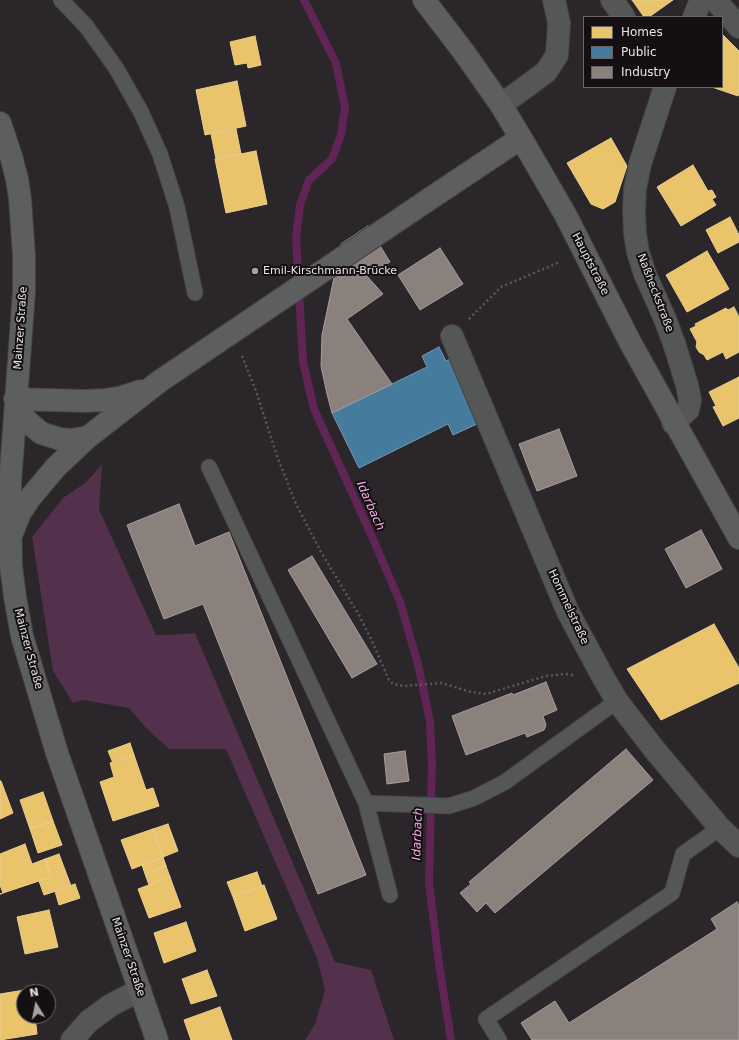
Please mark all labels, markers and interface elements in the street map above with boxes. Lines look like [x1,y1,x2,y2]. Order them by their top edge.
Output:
legend [583,16,723,88]
text: Homes [621,25,663,39]
text: Public [621,45,657,59]
text: Industry [621,65,670,79]
street label: Hauptstraße [569,231,611,297]
street label: Naßheckstraße [634,252,676,334]
place label: Emil-Kirschmann-Brücke [263,264,397,278]
marker: Emil-Kirschmann-Brücke [250,266,260,276]
street label: Mainzer Straße [12,286,30,370]
water label: Idarbach [353,479,387,533]
street label: Hommelstraße [545,567,591,647]
street label: Mainzer Straße [11,607,45,691]
water label: Idarbach [410,807,426,861]
street label: Mainzer Straße [108,916,148,998]
north arrow [16,984,56,1024]
text: N [28,985,40,1000]

